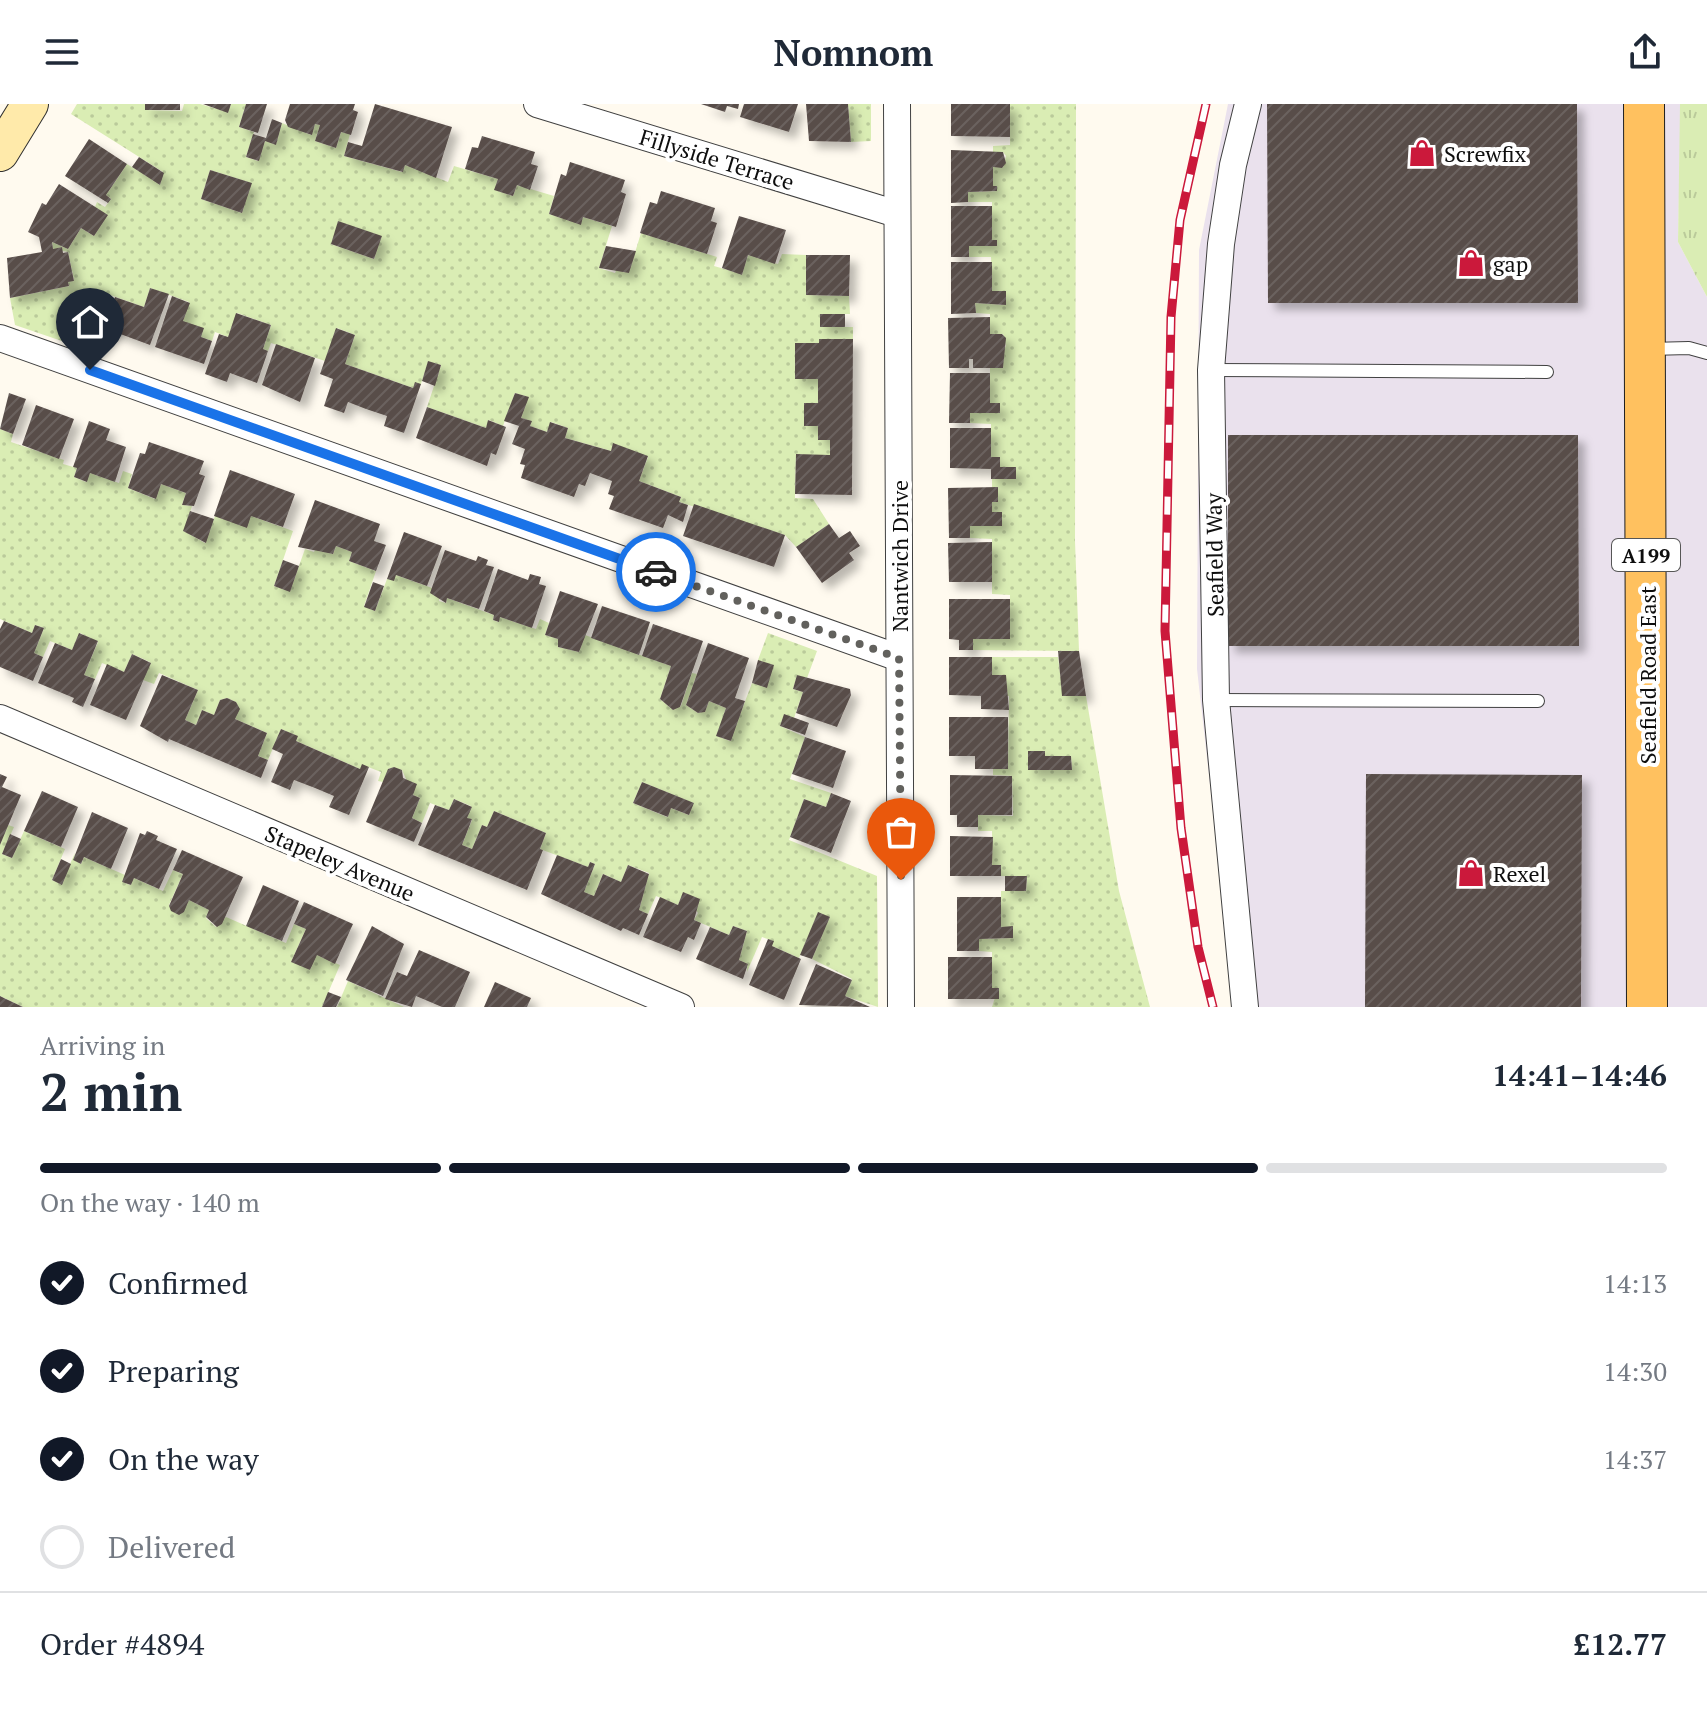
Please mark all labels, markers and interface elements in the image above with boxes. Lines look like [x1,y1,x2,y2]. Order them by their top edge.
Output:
text: Nomnom [774,29,933,76]
icon: menu [40,30,84,74]
icon: share [1623,30,1667,74]
street label: Fillyside Terrace [636,122,798,196]
shop icon: Screwfix [1407,138,1437,168]
place label: Screwfix [1444,139,1527,168]
shop icon: gap [1456,248,1486,278]
place label: gap [1493,249,1528,278]
pin [56,288,124,370]
icon: home [68,300,112,344]
street label: Nantwich Drive [885,480,914,632]
street label: Seafield Way [1198,492,1230,617]
courier [616,532,696,612]
road number: A199 [1612,539,1680,571]
icon: car [634,550,678,594]
street label: Seafield Road East [1633,586,1662,764]
pin [867,798,935,880]
icon: bag [879,810,923,854]
street label: Stapeley Avenue [261,818,419,908]
shop icon: Rexel [1456,858,1486,888]
place label: Rexel [1493,859,1546,888]
text: Arriving in [40,1028,165,1062]
text: 14:41–14:46 [1492,1055,1667,1095]
text: 2 min [40,1057,182,1126]
text: On the way · 140 m [40,1185,260,1219]
icon: check [40,1261,84,1305]
text: Confirmed [108,1263,248,1303]
text: 14:13 [1603,1266,1667,1300]
icon: check [40,1349,84,1393]
text: Preparing [108,1351,239,1391]
text: 14:30 [1603,1354,1667,1388]
icon: check [40,1437,84,1481]
text: On the way [108,1439,259,1479]
text: 14:37 [1603,1442,1667,1476]
text: Delivered [108,1527,235,1567]
text: Order #4894 [40,1624,204,1664]
text: £12.77 [1573,1624,1667,1664]

